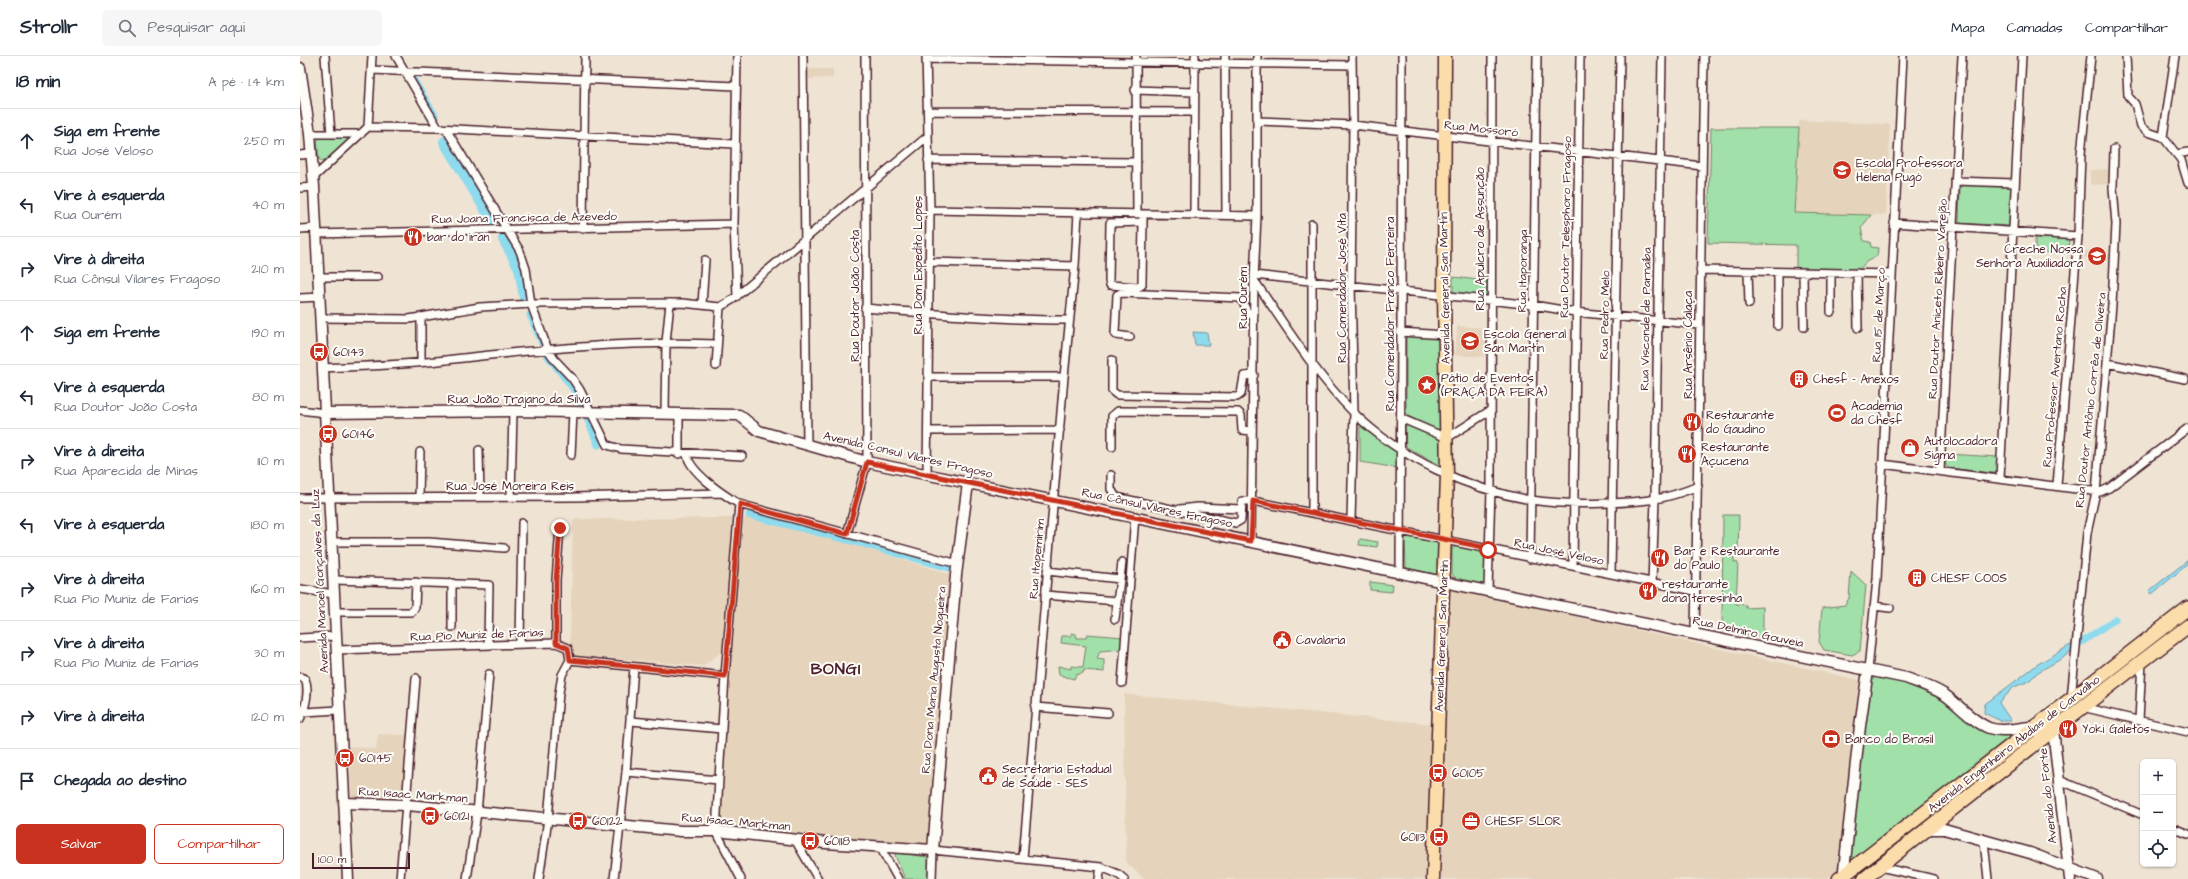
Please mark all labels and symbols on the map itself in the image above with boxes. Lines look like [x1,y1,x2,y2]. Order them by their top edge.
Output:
street label: Rua Mossoró [1443,117,1519,141]
street label: Rua Doutor Telesphoro Fragoso [1556,136,1577,318]
place label: Escola Professora Helena Pugó [1856,155,1962,187]
school or university icon: Escola Professora Helena Pugó [1831,159,1853,181]
street label: Rua Apulcro de Assunção [1472,167,1489,311]
street label: Rua Dom Expedito Lopes [910,196,927,334]
street label: Rua Doutor Aniceto Ribeiro Varejão [1924,198,1952,400]
street label: Rua Joana Francisca de Azevedo [431,208,617,228]
street label: Avenida General San Martin [1435,212,1455,364]
street label: Rua Comendador José Vita [1334,213,1351,363]
street label: Rua Comendador Franco Ferreira [1382,217,1399,411]
restaurant icon: bar do iran [402,226,424,248]
place label: bar do iran [427,229,490,246]
street label: Rua Itaporanga [1514,229,1533,313]
street label: Rua Doutor João Costa [847,230,864,362]
place label: Creche Nossa Senhora Auxiliadora [1976,241,2083,272]
school or university icon: Creche Nossa Senhora Auxiliadora [2086,245,2108,267]
street label: Rua Visconde de Parnaíba [1636,247,1656,391]
street label: Rua Ourém [1235,266,1252,329]
street label: Rua 15 de Março [1868,267,1890,363]
street label: Rua Pedro Melo [1596,270,1614,360]
street label: Rua Professor Avertano Rocha [2039,286,2071,468]
street label: Rua Arsênio Calaça [1680,291,1697,399]
street label: Rua Doutor Antônio Corrêa de Oliveira [2071,292,2111,508]
place label: Escola General San Martin [1484,326,1566,357]
school or university icon: Escola General San Martin [1459,330,1481,352]
bus stop icon: 60143 [308,341,330,363]
place label: 60143 [333,344,364,361]
building icon: Chesf - Anexos [1788,368,1810,390]
place label: Pátio de Eventos (PRAÇA DA FEIRA) [1441,370,1547,401]
place label: Chesf - Anexos [1813,371,1899,388]
place icon: Pátio de Eventos (PRAÇA DA FEIRA) [1416,374,1438,396]
street label: Rua João Trajano da Silva [447,391,591,408]
place label: Academia da Chesf [1851,398,1903,429]
sports icon: Academia da Chesf [1826,402,1848,424]
place label: Restaurante do Gaudino [1706,407,1775,438]
restaurant icon: Restaurante do Gaudino [1681,411,1703,433]
bus stop icon: 60146 [317,423,339,445]
place label: 60146 [342,426,375,443]
street label: Avenida Consul Vilares Fragoso [821,427,995,484]
place label: Autolocadora Sigma [1924,433,1997,465]
shop icon: Autolocadora Sigma [1899,437,1921,459]
place label: Restaurante Açucena [1701,439,1770,470]
restaurant icon: Restaurante Açucena [1676,443,1698,465]
street label: Rua José Moreira Reis [446,478,574,495]
street label: Rua Cônsul Vilares Fragoso [1080,484,1234,533]
street label: Avenida Manoel Gonçalves da Luz [307,488,333,674]
street label: Rua Itapemirim [1025,518,1049,600]
route end [551,519,569,537]
street label: Rua José Veloso [1513,534,1606,570]
route start [1479,541,1497,559]
place label: Bar e Restaurante do Paulo [1674,543,1780,574]
restaurant icon: Bar e Restaurante do Paulo [1649,547,1671,569]
street label: Avenida General San Martin [1431,560,1453,712]
building icon: CHESF COOS [1906,567,1928,589]
place label: CHESF COOS [1931,570,2007,587]
place label: restaurante dona teresinha [1662,576,1742,607]
restaurant icon: restaurante dona teresinha [1637,580,1659,602]
street label: Rua Dona Maria Augusta Nogueira [917,586,952,774]
street label: Rua Delmiro Gouveia [1691,612,1805,652]
street label: Rua Pio Muniz de Farias [410,624,544,646]
public building icon: Cavalaria [1271,629,1293,651]
place label: Cavalaria [1296,632,1345,649]
district label: BONGI [811,658,861,680]
street label: Avenida Engenheiro Abdias de Carvalho [1924,671,2105,817]
restaurant icon: Yoki Galetos [2057,718,2079,740]
place label: Yoki Galetos [2082,721,2150,738]
bank icon: Banco do Brasil [1820,728,1842,750]
place label: Banco do Brasil [1845,731,1934,748]
bus stop icon: 60145 [334,747,356,769]
street label: Avenida do Forte [2034,747,2061,845]
place label: 60145 [359,750,393,767]
place label: Secretaria Estadual de Saúde - SES [1002,761,1112,792]
bus stop icon: 60105 [1427,762,1449,784]
public building icon: Secretaria Estadual de Saúde - SES [977,765,999,787]
place label: 60105 [1452,765,1485,782]
street label: Rua Isaac Markman [358,783,468,807]
bus stop icon: 60121 [419,805,441,827]
place label: 60121 [444,808,469,825]
street label: Rua Isaac Markman [681,809,791,835]
bus stop icon: 60122 [567,810,589,832]
office icon: CHESF SLOR [1460,810,1482,832]
place label: 60122 [592,813,622,830]
place label: CHESF SLOR [1485,813,1561,830]
bus stop icon: 60113 [1428,826,1450,848]
place label: 60113 [1401,829,1425,846]
bus stop icon: 60118 [799,830,821,852]
place label: 60118 [824,833,850,850]
scale bar [312,851,410,870]

